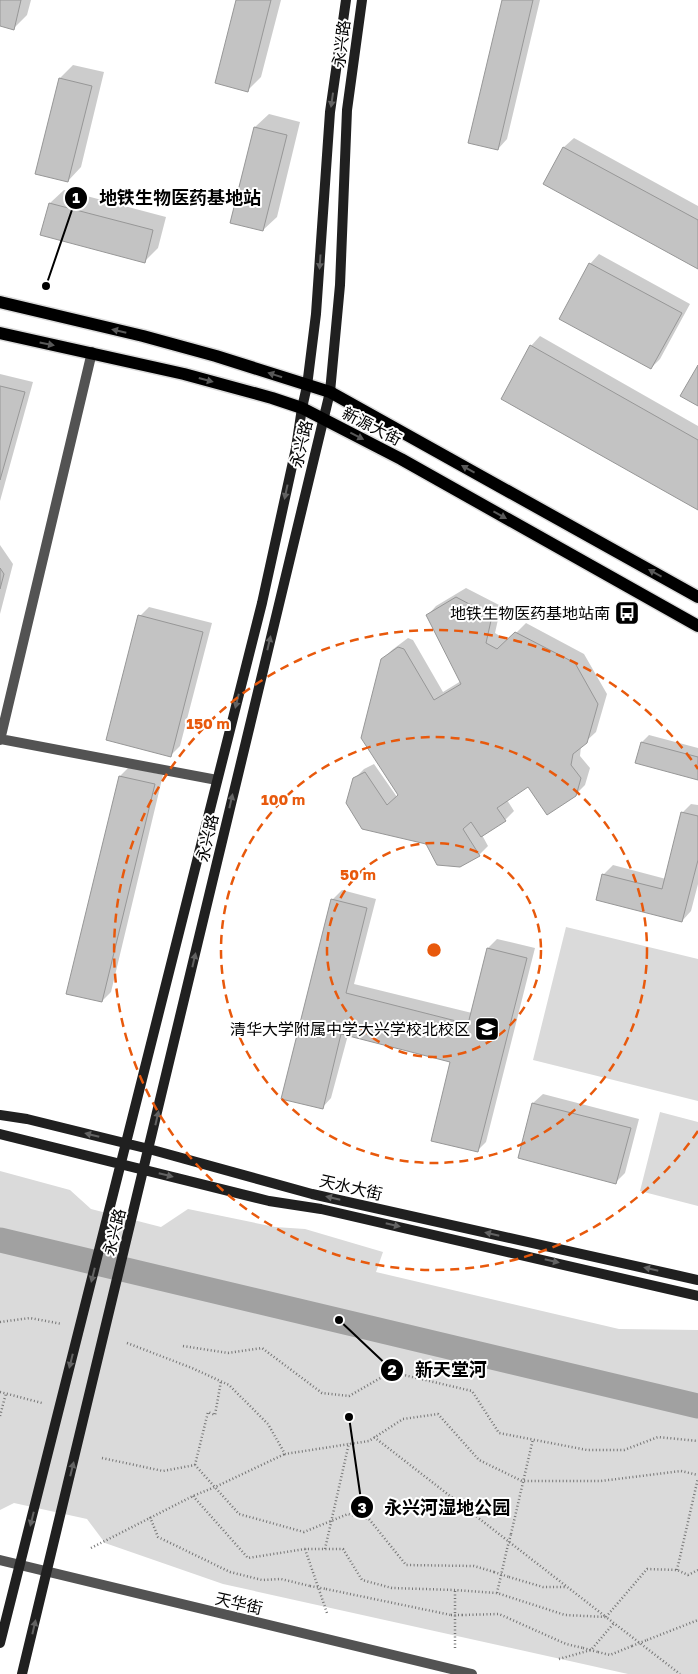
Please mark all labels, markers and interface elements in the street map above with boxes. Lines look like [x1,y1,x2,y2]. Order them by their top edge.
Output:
street label: 永兴路 [328,19,354,69]
one-way arrow [328,93,336,109]
callout: 地铁生物医药基地站 [64,181,271,214]
text: 地铁生物医药基地站 [99,186,261,208]
text: 1 [72,188,80,206]
one-way arrow [316,255,324,271]
one-way arrow [111,327,126,335]
one-way arrow [40,340,56,348]
one-way arrow [267,371,282,379]
one-way arrow [198,376,213,384]
street label: 新源大街 [339,403,405,449]
street label: 永兴路 [286,418,316,470]
one-way arrow [350,432,365,441]
one-way arrow [461,464,474,473]
one-way arrow [282,484,290,500]
one-way arrow [493,510,506,519]
one-way arrow [648,569,663,577]
bus stop icon: 地铁生物医药基地站南 [614,600,640,626]
place label: 地铁生物医药基地站南 [450,603,610,623]
one-way arrow [265,636,273,651]
one-way arrow [233,694,241,709]
text: 150 m [186,714,230,732]
text: 100 m [261,790,305,808]
one-way arrow [228,794,236,809]
street label: 永兴路 [192,812,222,864]
text: 50 m [340,865,376,883]
centre of rings [425,941,443,959]
one-way arrow [190,952,198,967]
school or university icon: 清华大学附属中学大兴学校北校区 [474,1016,500,1042]
place label: 清华大学附属中学大兴学校北校区 [230,1019,470,1039]
one-way arrow [153,1110,161,1125]
one-way arrow [84,1131,99,1139]
street label: 天水大街 [318,1170,384,1204]
one-way arrow [159,1171,174,1179]
one-way arrow [326,1194,341,1202]
street label: 永兴路 [98,1206,130,1258]
one-way arrow [386,1221,401,1229]
one-way arrow [483,1229,499,1237]
one-way arrow [544,1257,559,1265]
one-way arrow [643,1265,658,1273]
one-way arrow [89,1267,97,1282]
one-way arrow [67,1354,75,1369]
callout: 新天堂河 [380,1354,497,1387]
text: 新天堂河 [415,1358,487,1380]
text: 2 [387,1360,397,1378]
one-way arrow [68,1461,76,1476]
callout: 永兴河湿地公园 [349,1491,520,1524]
text: 永兴河湿地公园 [384,1496,510,1518]
text: 3 [357,1498,367,1516]
one-way arrow [28,1511,36,1526]
street label: 天华街 [213,1588,265,1618]
one-way arrow [30,1619,38,1634]

